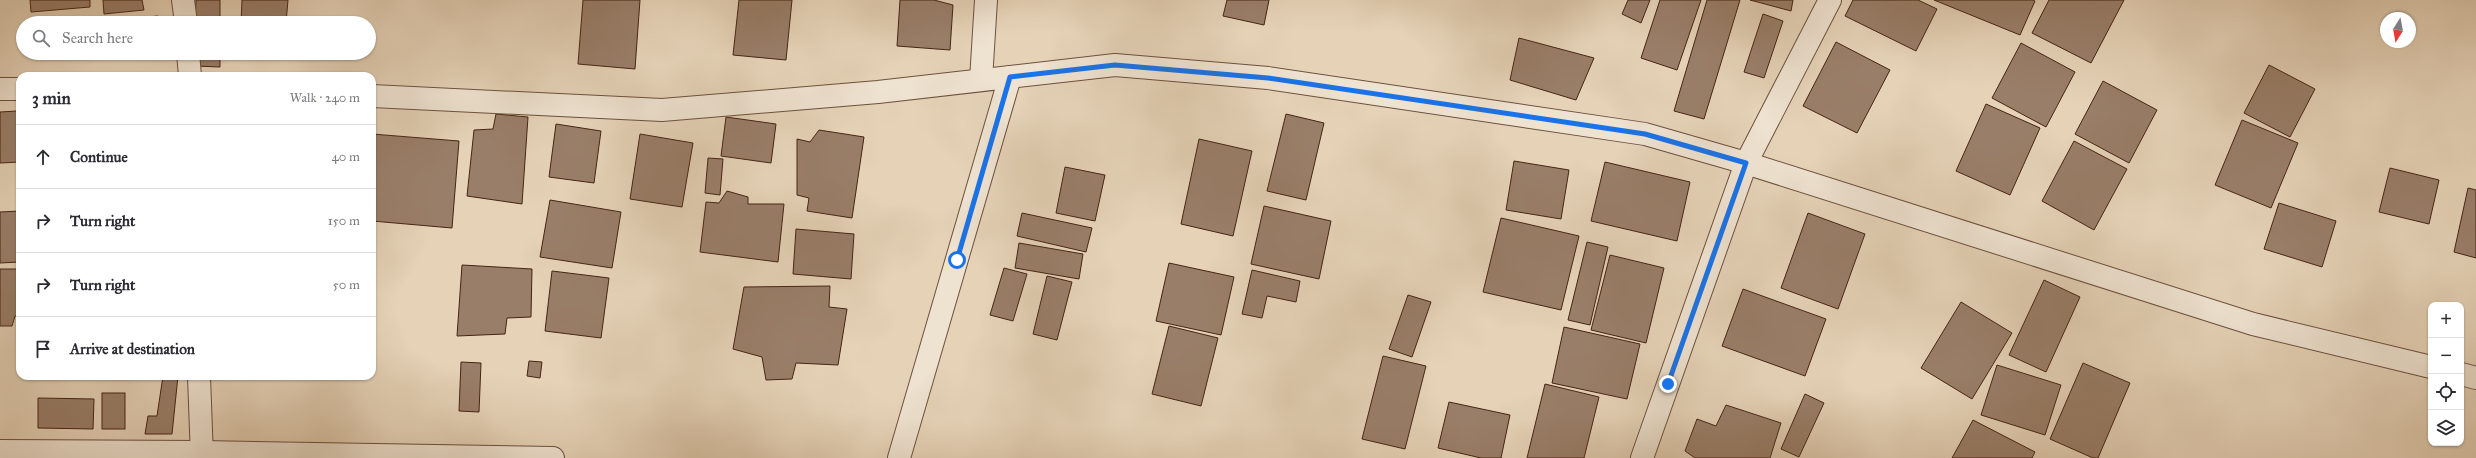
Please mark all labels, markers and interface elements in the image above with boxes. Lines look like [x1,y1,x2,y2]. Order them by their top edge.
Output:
north arrow [2380,12,2416,48]
search box [16,16,376,60]
icon: search [30,27,52,49]
text: Search here [62,29,133,47]
text: 3 min [32,88,71,109]
text: Walk · 240 m [290,90,360,106]
icon: ahead [32,146,54,168]
text: Continue [70,148,128,166]
text: 40 m [331,149,360,165]
icon: right [32,210,54,232]
text: Turn right [70,212,135,230]
text: 150 m [328,213,360,229]
route start [948,251,966,269]
icon: right [32,274,54,296]
text: Turn right [70,276,135,294]
text: 50 m [333,277,360,293]
map controls [2428,302,2464,446]
button: + [2428,302,2464,338]
icon: arrive [32,338,54,360]
button: − [2428,338,2464,374]
text: Arrive at destination [70,340,195,358]
button: locate [2428,374,2464,410]
route end [1659,375,1677,393]
button: layers [2428,410,2464,446]

